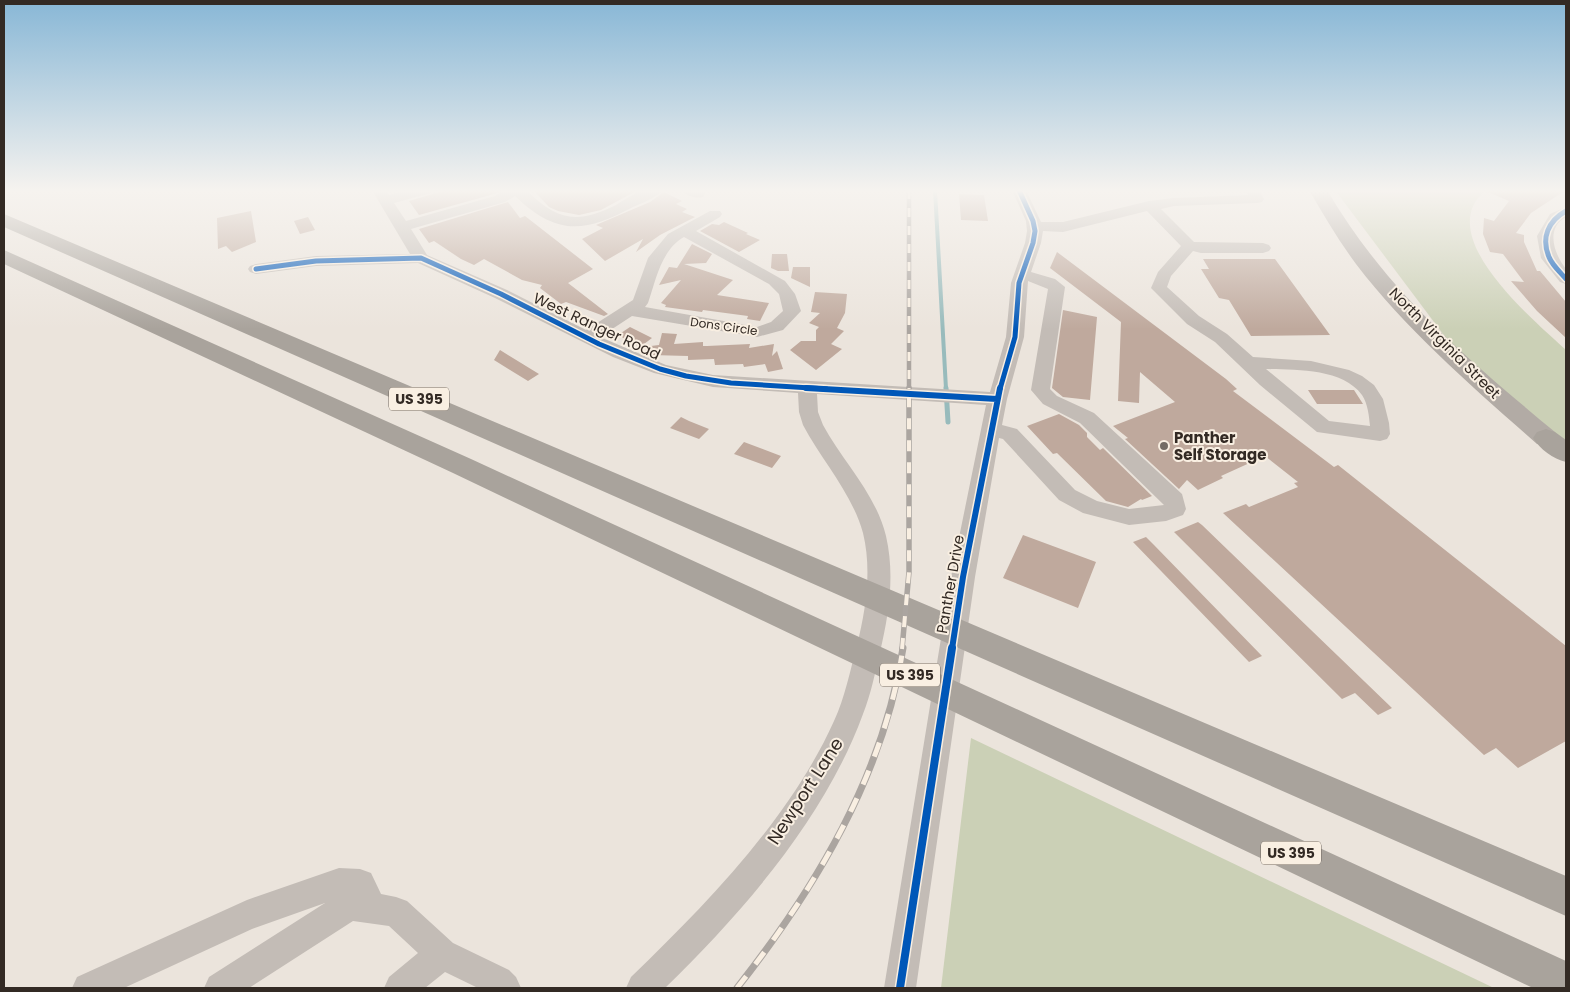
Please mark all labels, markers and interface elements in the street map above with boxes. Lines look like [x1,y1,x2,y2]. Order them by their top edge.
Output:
street label: North Virginia Street [1385,283,1505,403]
street label: West Ranger Road [530,287,664,365]
street label: Dons Circle [689,313,759,339]
road number: US 395 [389,388,449,410]
place label: Panther Self Storage [1174,427,1266,465]
marker: Panther Self Storage [1158,440,1170,452]
street label: Panther Drive [931,533,969,635]
road number: US 395 [880,664,940,686]
street label: Newport Lane [761,733,849,849]
road number: US 395 [1261,841,1321,864]

